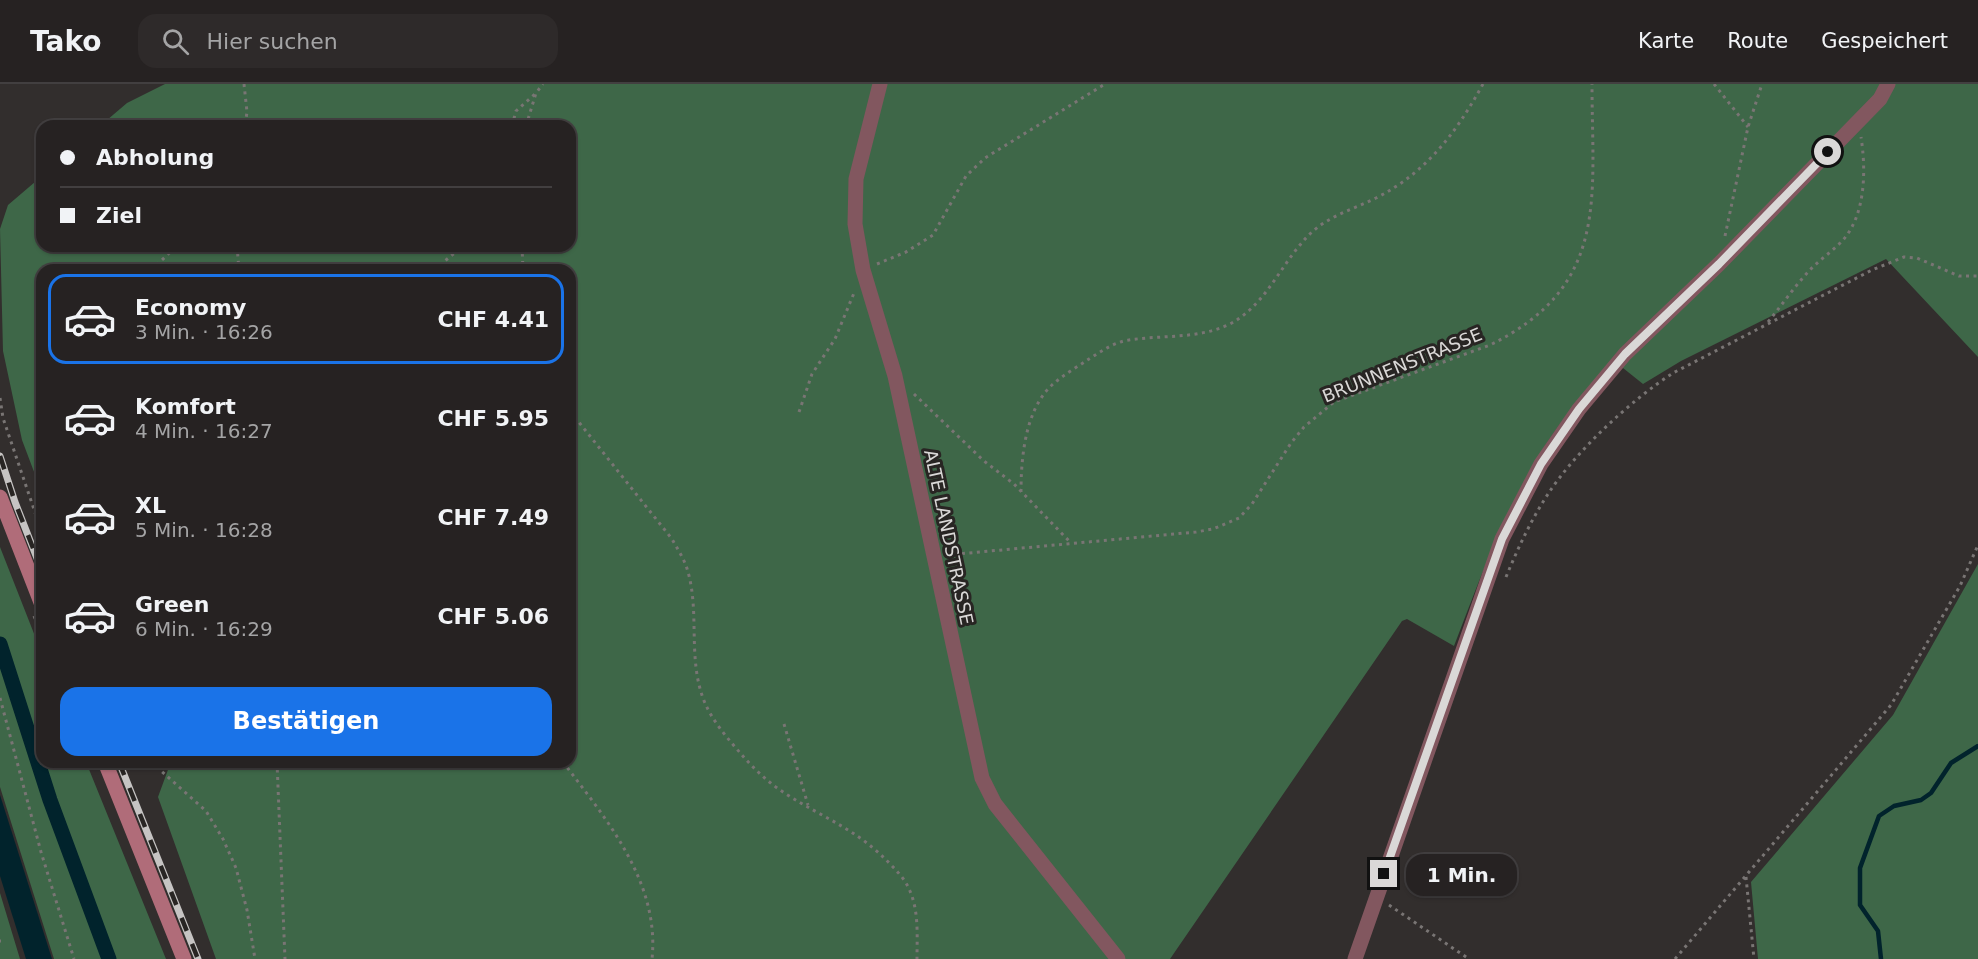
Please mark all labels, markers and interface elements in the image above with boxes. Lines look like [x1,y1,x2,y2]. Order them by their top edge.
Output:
search box [138,14,558,68]
text: Tako [30,25,102,58]
icon: search [159,25,192,58]
text: Hier suchen [207,29,338,54]
text: Karte [1638,29,1694,53]
text: Route [1727,29,1788,53]
text: Gespeichert [1821,29,1948,53]
route start [1814,138,1841,165]
text: Abholung [96,145,214,170]
text: Ziel [96,203,142,228]
icon: car [63,292,117,346]
text: Economy [135,295,246,320]
text: CHF 4.41 [437,307,549,332]
text: 3 Min. · 16:26 [135,320,273,344]
street label: BRUNNENSTRASSE [1319,323,1485,407]
icon: car [63,391,117,445]
text: Komfort [135,394,236,419]
text: CHF 5.95 [437,406,549,431]
text: 4 Min. · 16:27 [135,419,273,443]
street label: ALTE LANDSTRASSE [920,447,978,627]
icon: car [63,490,117,544]
text: XL [135,493,166,518]
text: CHF 7.49 [437,505,549,530]
text: 5 Min. · 16:28 [135,518,273,542]
icon: car [63,589,117,643]
text: Green [135,592,209,617]
text: CHF 5.06 [437,604,549,629]
text: 6 Min. · 16:29 [135,617,273,641]
button: Bestätigen [60,687,552,756]
callout: 1 Min. [1405,853,1516,895]
route end [1370,860,1397,887]
text: 1 Min. [1427,863,1496,887]

